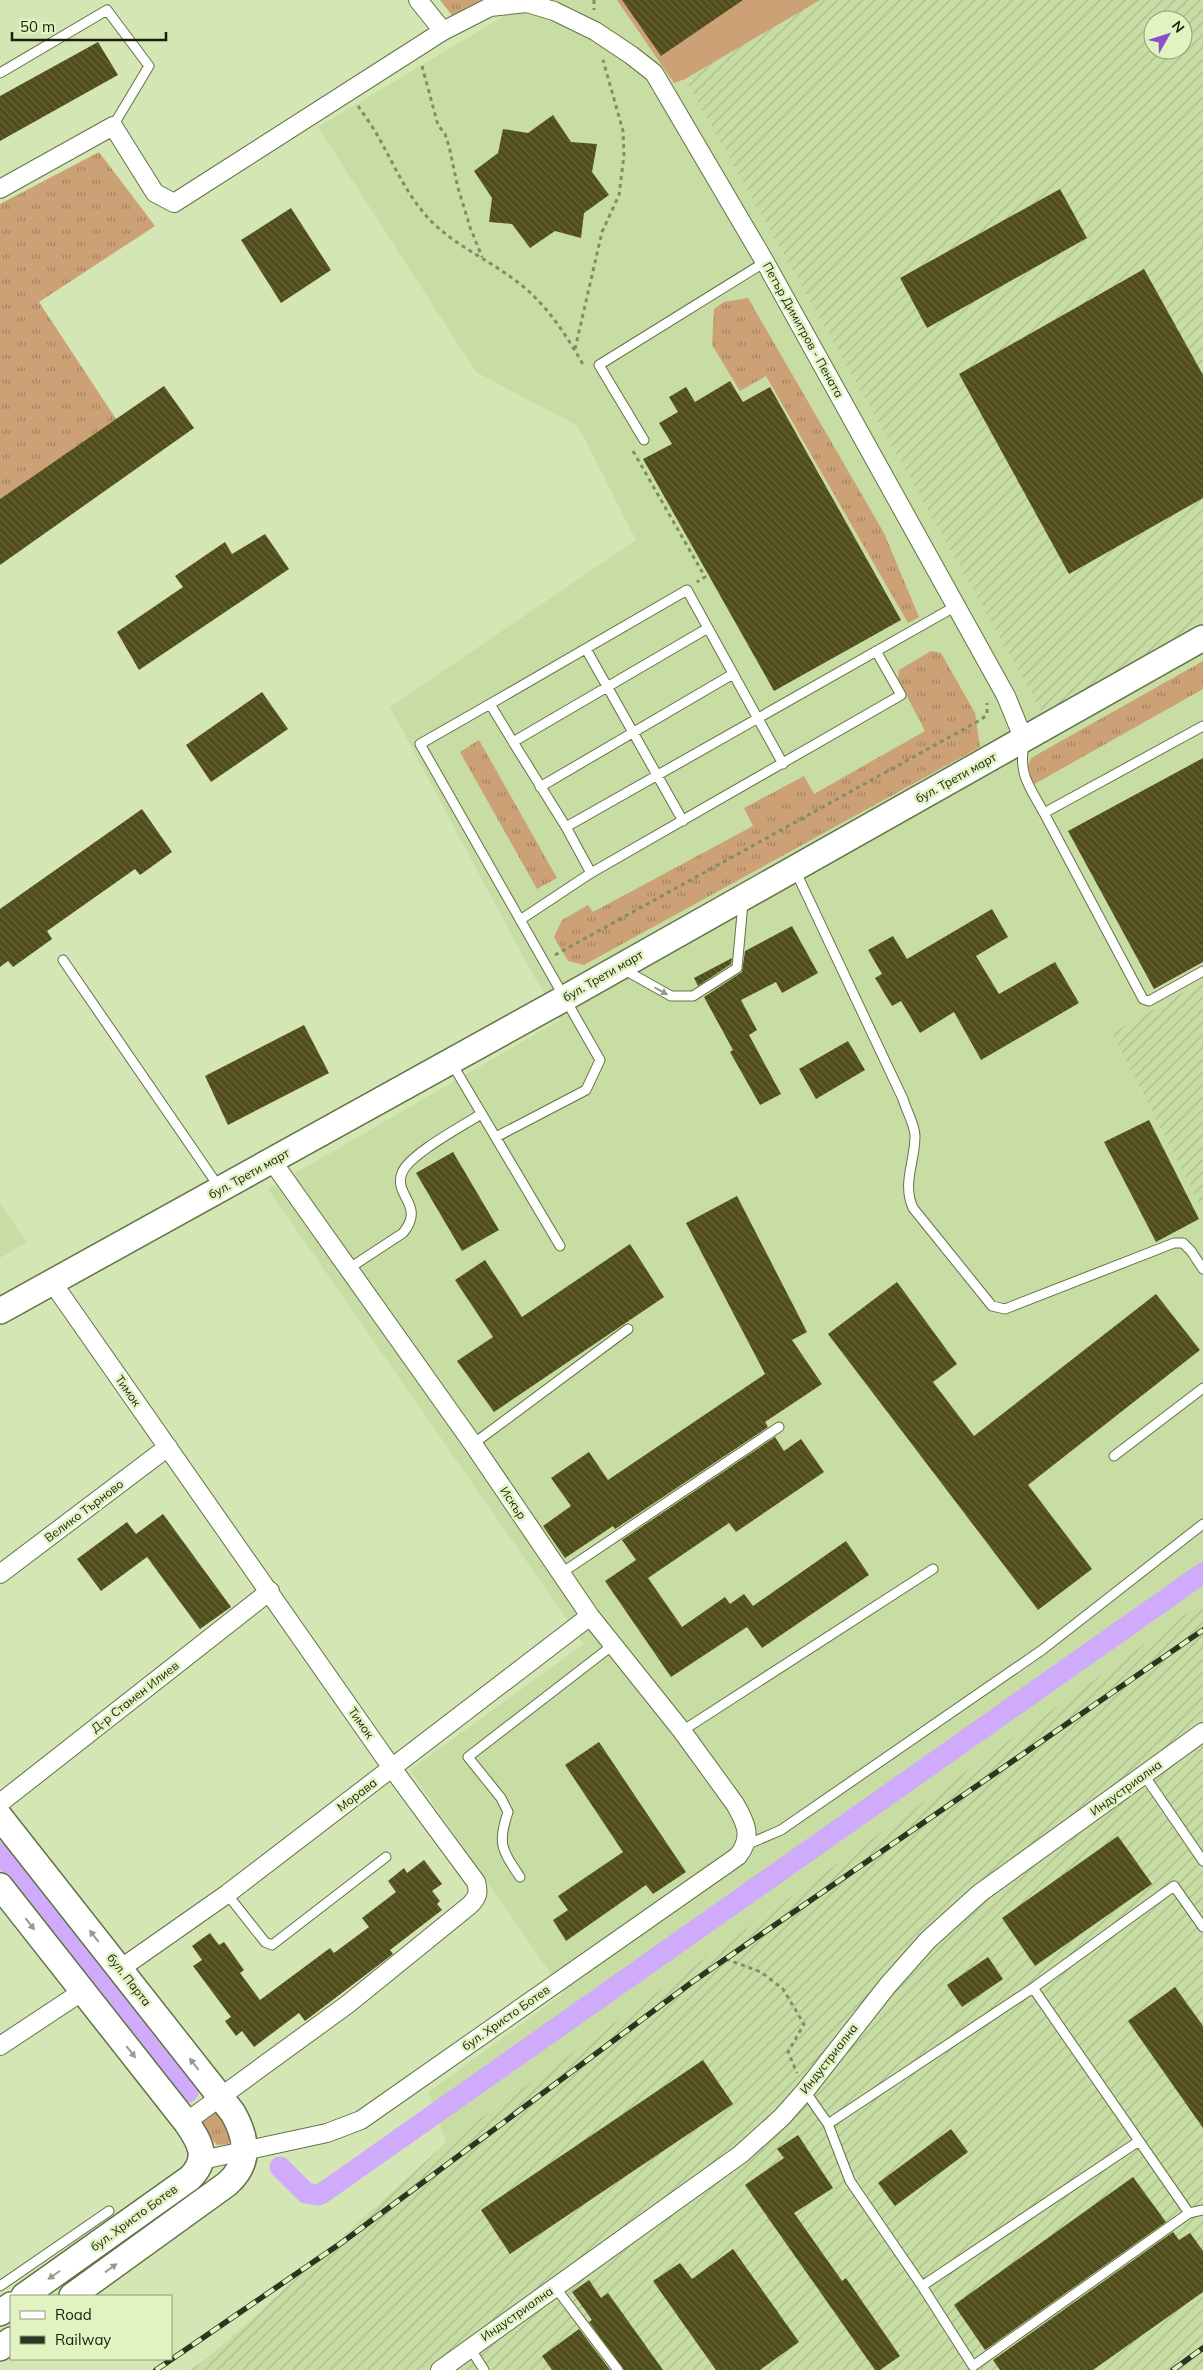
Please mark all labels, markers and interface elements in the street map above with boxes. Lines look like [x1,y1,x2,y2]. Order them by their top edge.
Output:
scale bar [12,10,166,42]
north arrow [1143,10,1193,60]
text: 50 m [20,17,55,36]
text: N [1168,17,1188,37]
street label: Петър Димитров - Пената [760,259,847,400]
street label: бул. Трети март [913,749,999,806]
street label: бул. Трети март [560,946,646,1005]
one-way arrow [654,987,668,995]
street label: бул. Трети март [206,1145,292,1202]
street label: Тимок [112,1372,145,1410]
street label: Велико Търново [41,1476,126,1545]
street label: Искър [497,1483,530,1522]
street label: Д-р Стамен Илиев [88,1658,182,1735]
street label: Тимок [345,1704,378,1742]
street label: Индустриална [1087,1757,1164,1819]
street label: Морава [334,1775,380,1814]
one-way arrow [25,1917,36,1930]
one-way arrow [89,1929,99,1943]
street label: бул. Парта [104,1950,155,2009]
street label: бул. Христо Ботев [459,1982,553,2053]
street label: Индустриална [797,2021,861,2097]
one-way arrow [125,2045,136,2058]
one-way arrow [189,2058,200,2071]
street label: бул. Христо Ботев [87,2181,180,2254]
one-way arrow [104,2262,117,2273]
one-way arrow [47,2270,61,2280]
street label: Индустриална [478,2283,556,2344]
legend [10,2295,172,2360]
text: Road [55,2305,92,2324]
text: Railway [55,2330,111,2349]

